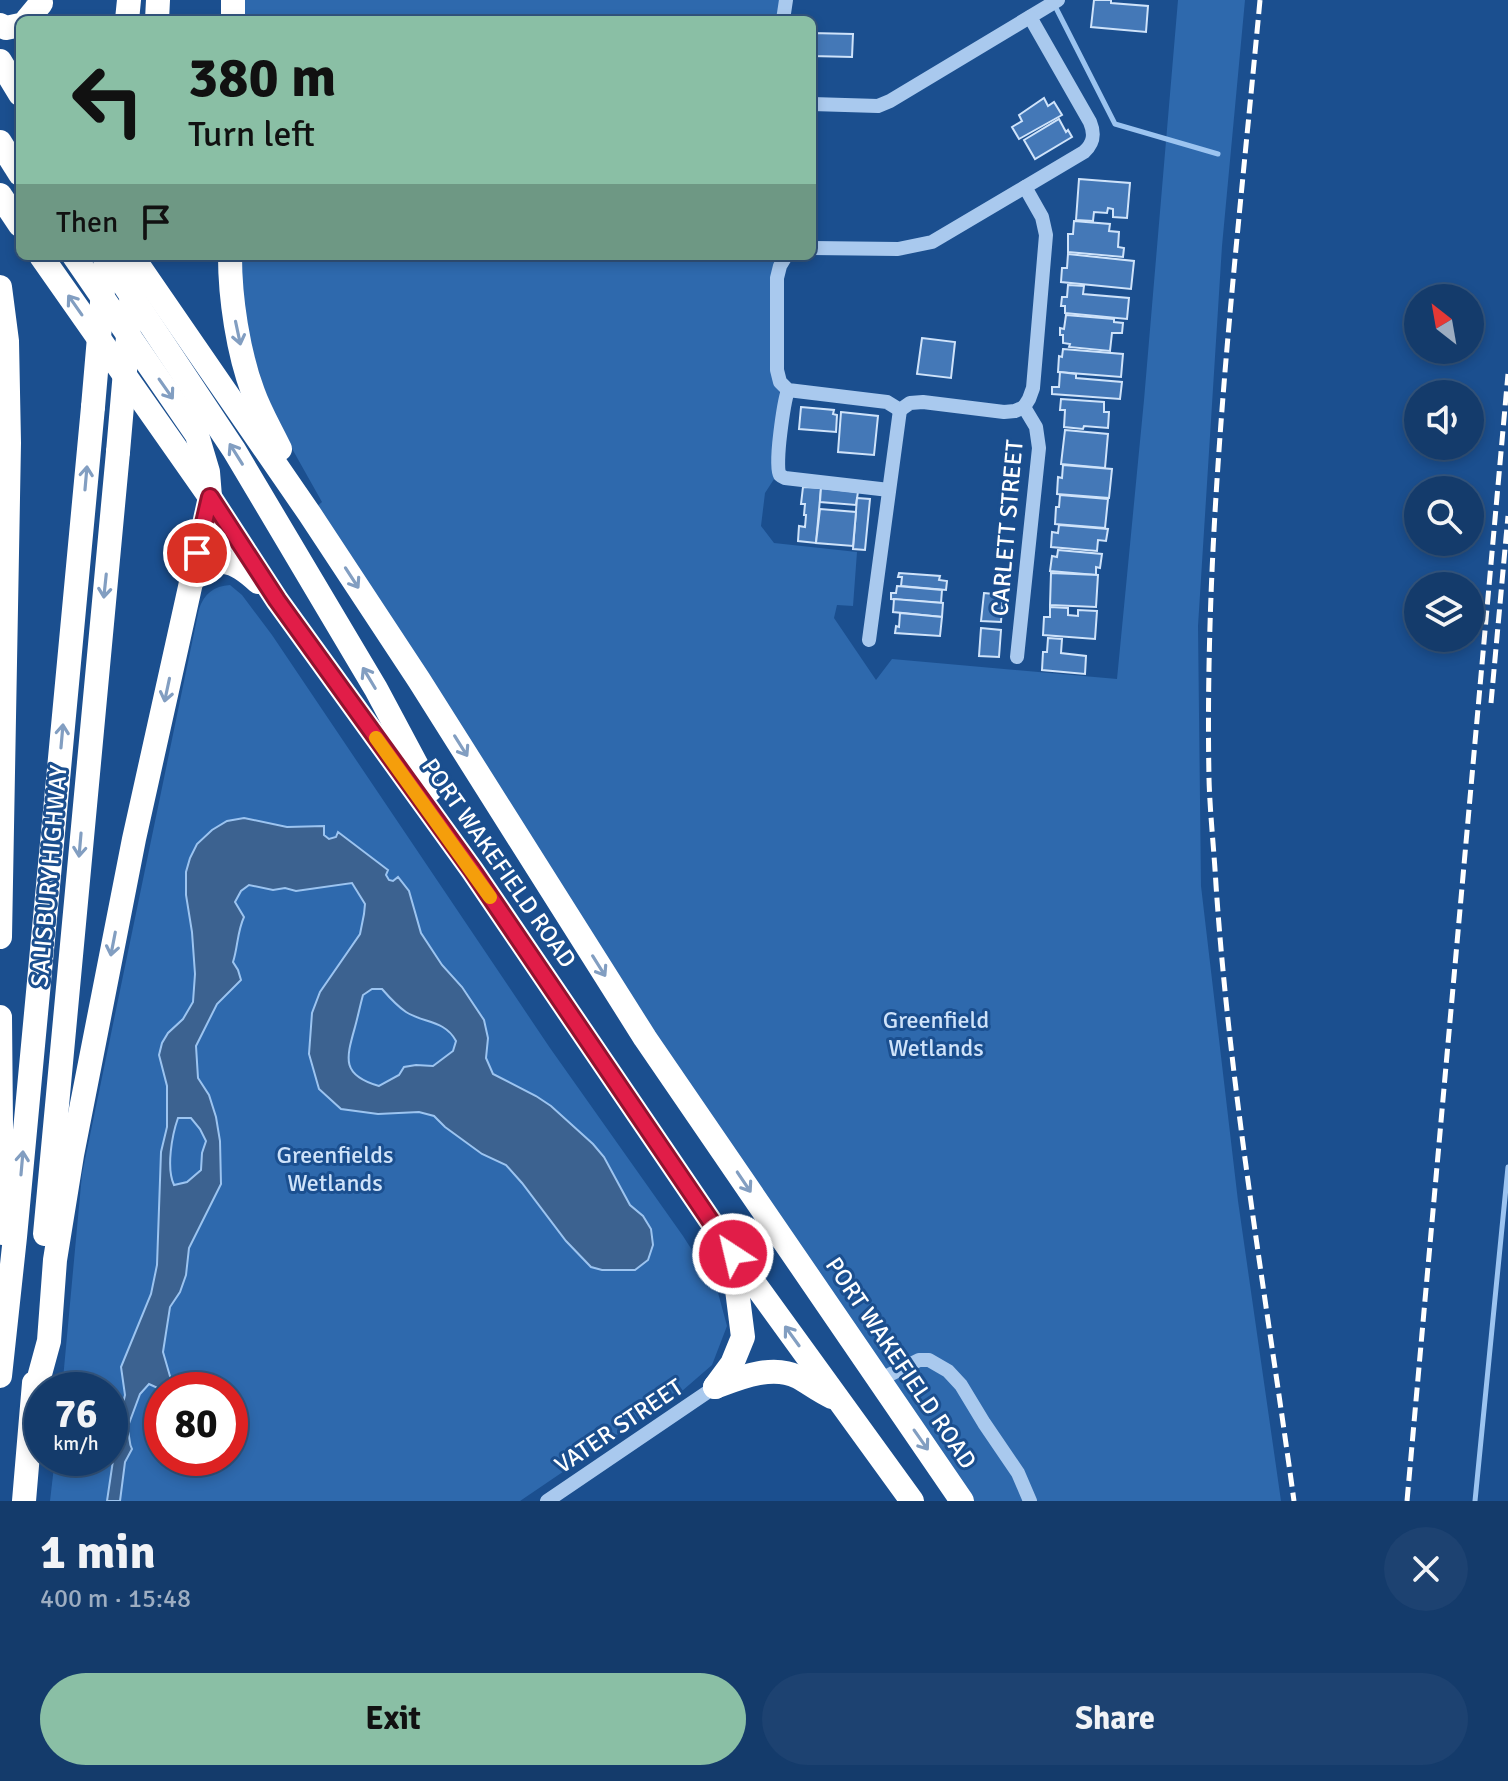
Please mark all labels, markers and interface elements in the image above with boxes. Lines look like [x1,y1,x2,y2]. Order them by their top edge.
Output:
text: 380 m [188,43,336,112]
icon: left [56,48,160,152]
text: Turn left [188,112,315,157]
icon: arrive [134,200,178,244]
text: Then [56,204,118,241]
north arrow [1404,284,1484,364]
map controls [1404,284,1484,652]
one-way arrow [67,294,83,316]
one-way arrow [231,320,246,346]
one-way arrow [158,378,174,400]
button: sound [1404,380,1484,460]
street label: CARLETT STREET [984,438,1030,617]
one-way arrow [228,443,244,466]
one-way arrow [79,465,94,491]
button: search [1404,476,1484,556]
pin [163,519,231,587]
icon: arrive [175,531,219,575]
one-way arrow [344,567,361,589]
one-way arrow [97,572,112,599]
button: layers [1404,572,1484,652]
one-way arrow [361,667,377,690]
one-way arrow [159,677,174,702]
one-way arrow [55,723,70,750]
one-way arrow [452,734,469,756]
street label: PORT WAKEFIELD ROAD [415,752,583,974]
street label: SALISBURY HIGHWAY [24,764,74,988]
one-way arrow [72,831,87,857]
one-way arrow [105,931,120,957]
one-way arrow [592,954,608,977]
park label: Greenfield Wetlands [883,1005,989,1063]
park label: Greenfields Wetlands [276,1140,394,1198]
one-way arrow [15,1150,30,1176]
one-way arrow [736,1170,752,1193]
position arrow [691,1212,775,1296]
street label: PORT WAKEFIELD ROAD [819,1251,983,1475]
one-way arrow [784,1326,801,1347]
speed limit sign: 80 [144,1372,248,1476]
street label: VATER STREET [549,1372,689,1480]
text: 76 [54,1389,98,1439]
one-way arrow [912,1429,929,1451]
text: km/h [53,1431,99,1456]
text: 1 min [40,1523,156,1582]
button: close [1384,1527,1468,1611]
text: 400 m · 15:48 [40,1583,191,1615]
button: Exit [40,1673,746,1765]
button: Share [762,1673,1468,1765]

